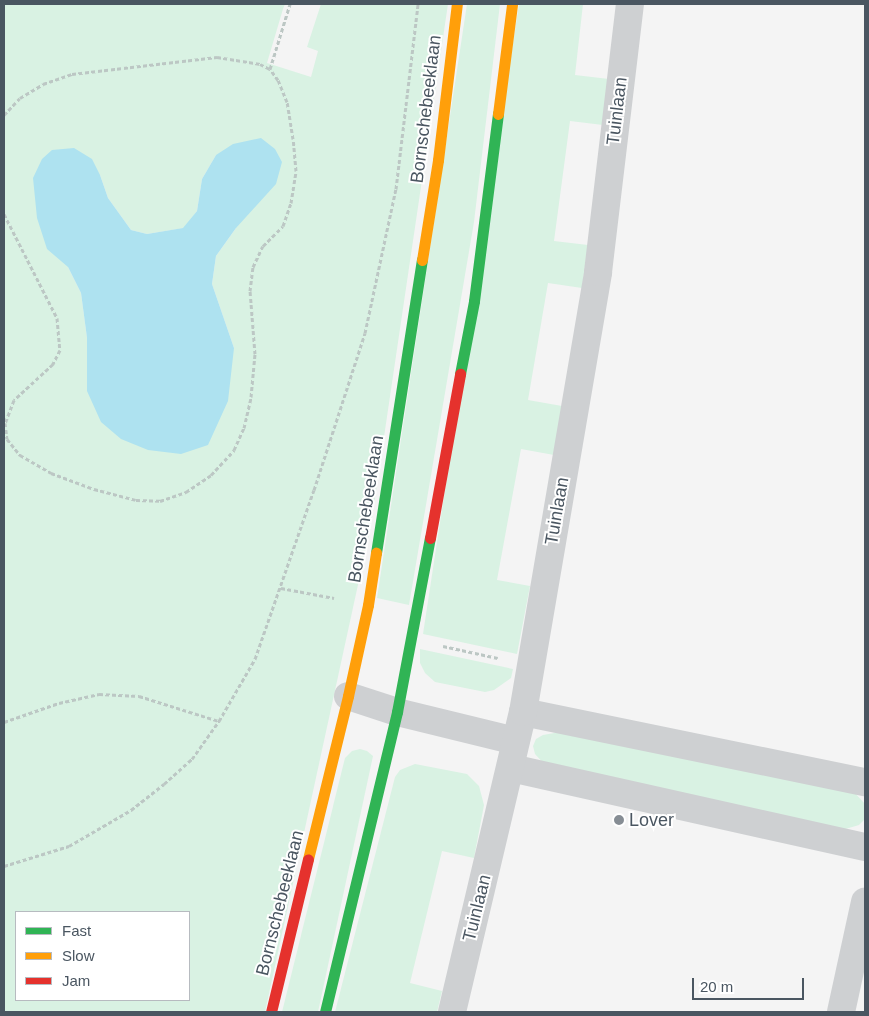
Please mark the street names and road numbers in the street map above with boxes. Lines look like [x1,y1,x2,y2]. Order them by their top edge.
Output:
street label: Bornschebeeklaan [406,34,446,184]
street label: Tuinlaan [602,76,632,146]
street label: Bornschebeeklaan [344,434,388,584]
street label: Tuinlaan [540,475,574,547]
street label: Bornschebeeklaan [251,828,309,978]
street label: Tuinlaan [458,872,496,944]

